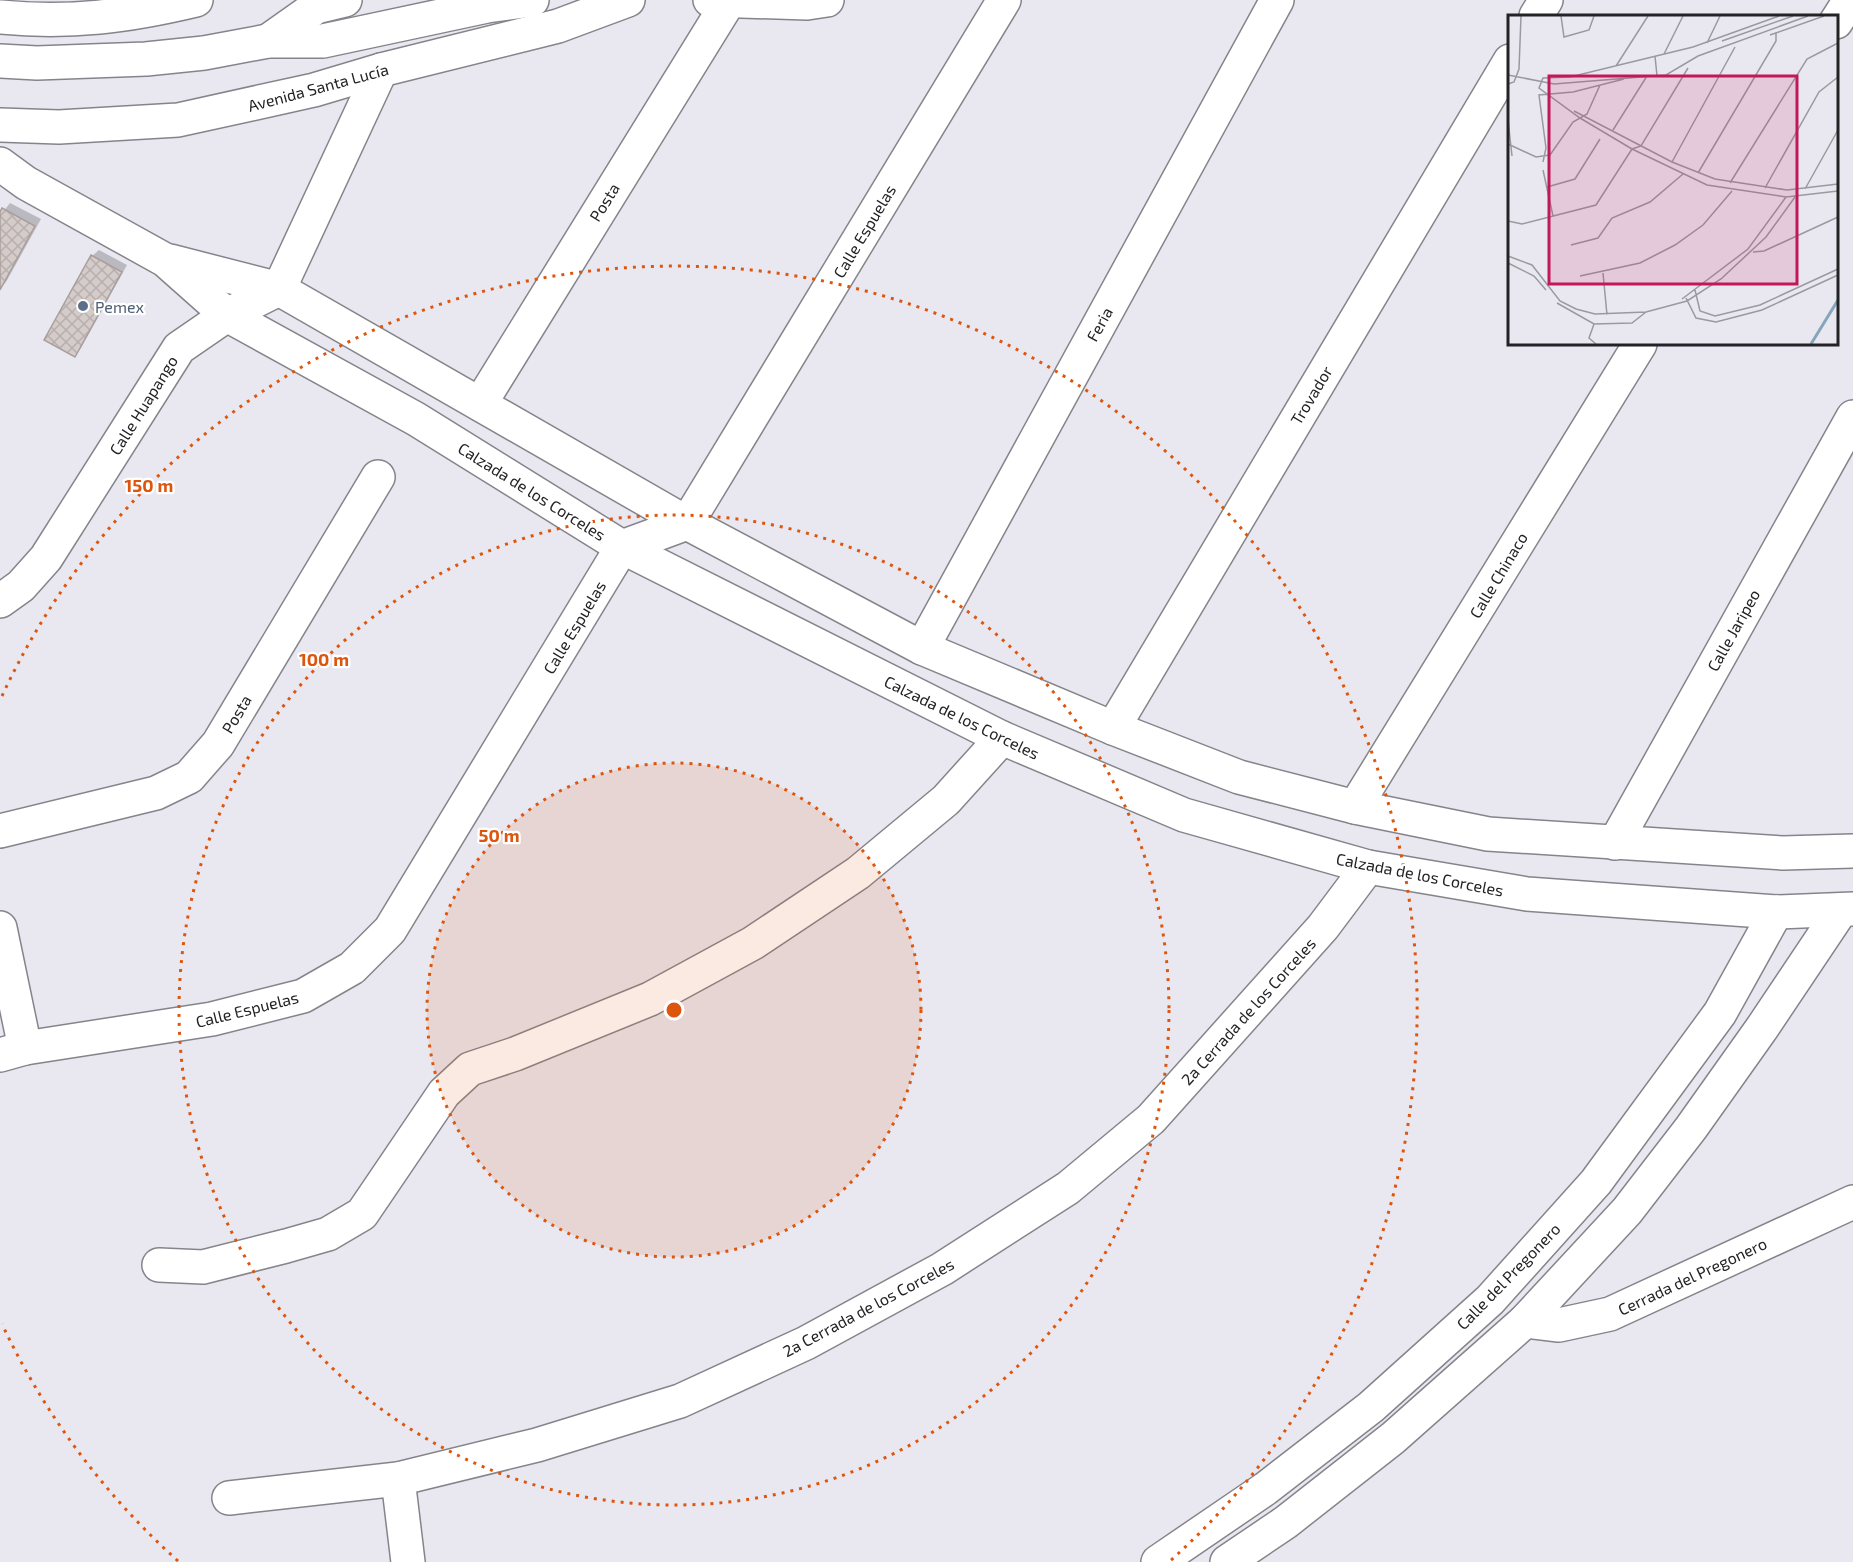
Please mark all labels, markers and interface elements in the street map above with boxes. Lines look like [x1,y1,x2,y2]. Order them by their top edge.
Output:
inset map [1508,15,1838,345]
street label: Avenida Santa Lucía [246,59,390,115]
street label: Posta [585,179,623,225]
street label: Calle Espuelas [829,181,899,281]
place label: Pemex [95,297,145,316]
marker: Pemex [76,299,90,313]
street label: Feria [1082,304,1116,344]
street label: Calle Huapango [105,352,181,458]
street label: Trovador [1286,362,1336,428]
street label: Calzada de los Corceles [455,438,609,544]
text: 150 m [125,474,173,496]
street label: Calle Chinaco [1465,529,1531,621]
street label: Calle Espuelas [539,577,609,677]
street label: Calle Jaripeo [1703,586,1763,674]
text: 100 m [299,648,349,670]
street label: Calzada de los Corceles [881,671,1043,763]
street label: Posta [217,691,255,737]
text: 50 m [478,824,520,846]
street label: Calzada de los Corceles [1335,848,1505,900]
street label: 2a Cerrada de los Corceles [1177,934,1319,1088]
street label: Calle Espuelas [194,987,300,1031]
centre of rings [664,1000,684,1020]
street label: Calle del Pregonero [1452,1219,1564,1333]
street label: Cerrada del Pregonero [1615,1233,1769,1319]
street label: 2a Cerrada de los Corceles [779,1254,957,1360]

